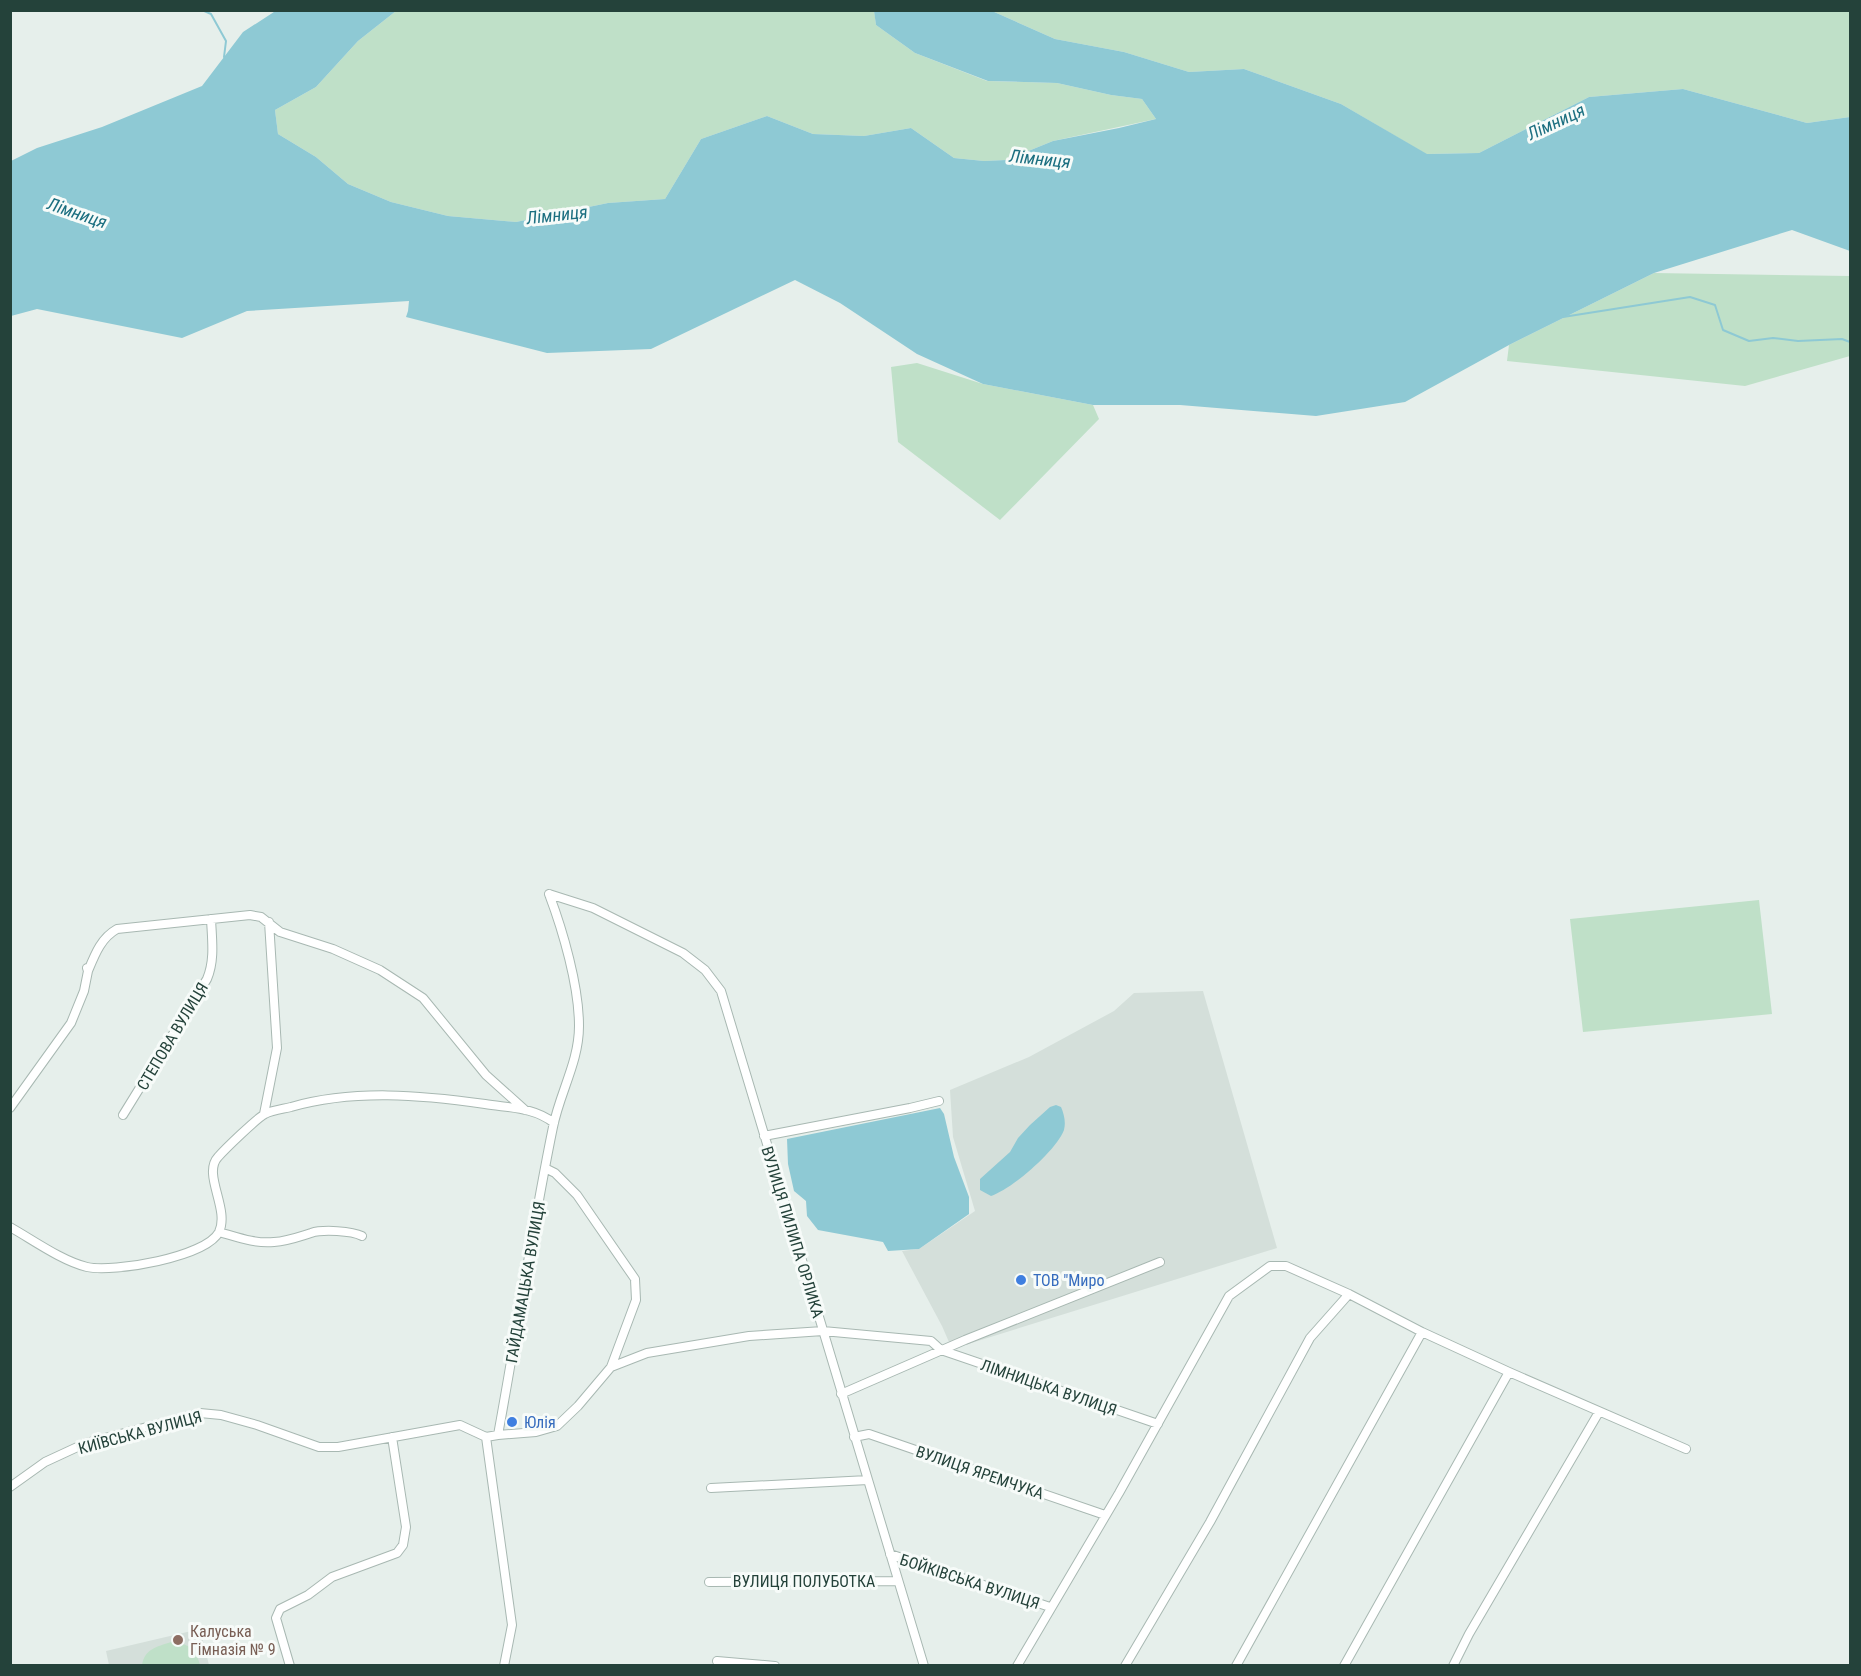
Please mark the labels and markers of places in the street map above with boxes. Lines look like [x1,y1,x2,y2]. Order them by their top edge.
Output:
place label: ТОВ "Миро [1033,1271,1104,1290]
marker: ТОВ "Миро [1014,1273,1028,1287]
place label: Юлія [524,1413,556,1432]
marker: Юлія [505,1415,519,1429]
place label: Калуська Гімназія № 9 [190,1622,276,1659]
marker: Калуська Гімназія № 9 [171,1633,185,1647]

